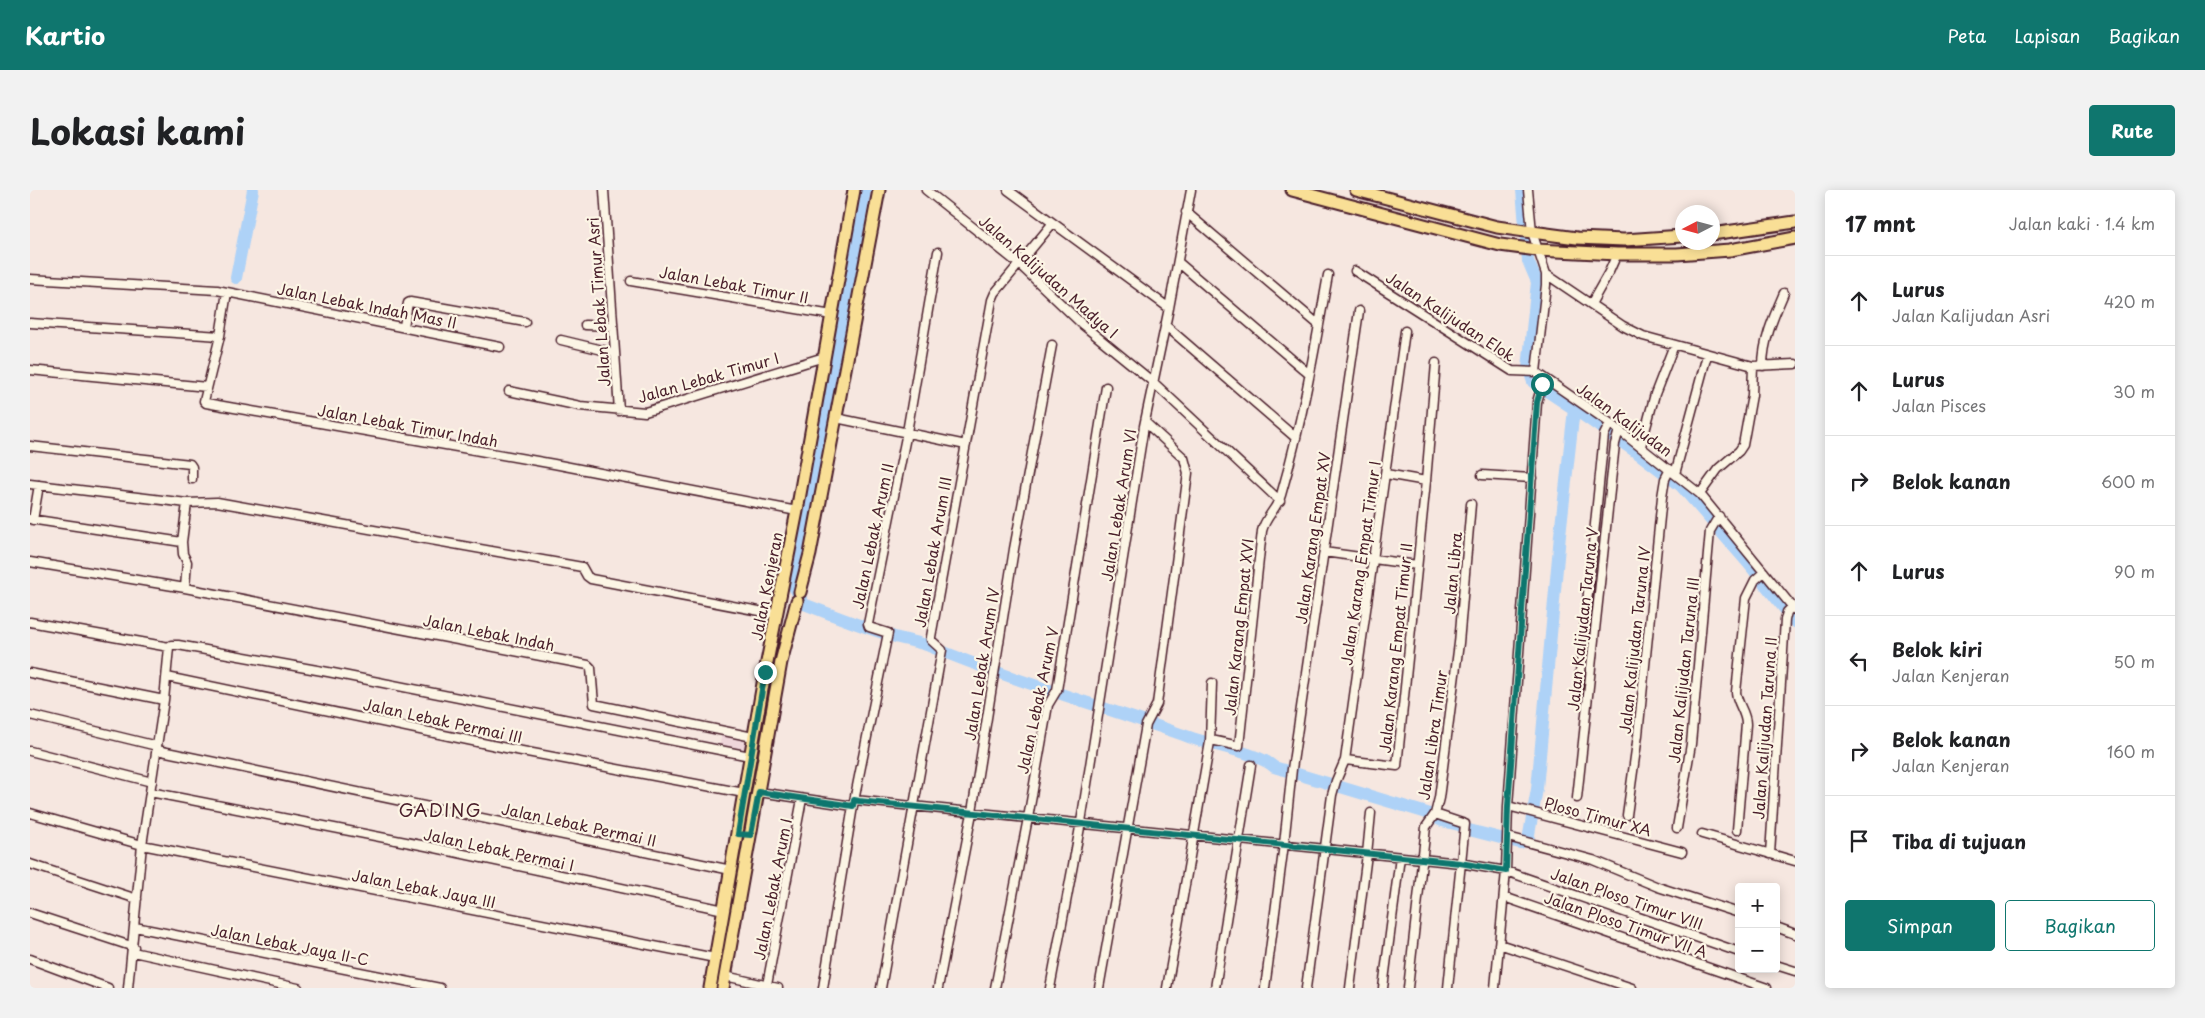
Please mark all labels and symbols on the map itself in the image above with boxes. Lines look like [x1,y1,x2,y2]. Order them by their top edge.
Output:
north arrow [1675,205,1720,250]
street label: Jalan Kalijudan Madya I [974,209,1124,343]
street label: Jalan Lebak Timur Asri [581,216,615,388]
street label: Jalan Lebak Timur II [658,260,810,308]
street label: Jalan Kalijudan Elok [1382,265,1521,367]
street label: Jalan Lebak Indah Mas II [275,276,459,334]
street label: Jalan Lebak Timur I [635,346,781,408]
route start [1531,373,1554,396]
street label: Jalan Kalijudan [1572,376,1678,462]
street label: Jalan Lebak Timur Indah [316,398,500,452]
street label: Jalan Lebak Arum VI [1095,427,1141,583]
street label: Jalan Karang Empat XV [1289,451,1335,625]
street label: Jalan Karang Empat Timur I [1334,459,1386,667]
street label: Jalan Lebak Arum II [845,461,899,611]
street label: Jalan Lebak Arum III [907,475,957,629]
street label: Jalan Kalijudan Taruna V [1561,526,1603,712]
street label: Jalan Kenjeran [744,530,788,642]
street label: Jalan Libra [1437,531,1467,615]
street label: Jalan Karang Empat XVI [1217,537,1259,717]
street label: Jalan Karang Empat Timur II [1373,542,1417,754]
street label: Jalan Kalijudan Taruna IV [1613,544,1655,735]
street label: Jalan Kalijudan Taruna III [1662,576,1704,764]
street label: Jalan Lebak Arum IV [958,586,1004,742]
street label: Jalan Lebak Indah [421,608,557,656]
street label: Jalan Lebak Arum V [1010,624,1064,776]
street label: Jalan Kalijudan Taruna II [1746,636,1782,820]
route end [754,661,777,684]
street label: Jalan Libra Timur [1411,669,1453,801]
street label: Jalan Lebak Permai III [361,692,525,748]
street label: Ploso Timur XA [1542,791,1654,841]
district label: GADING [398,796,482,823]
street label: Jalan Lebak Permai II [499,799,659,849]
street label: Jalan Lebak Arum I [747,816,797,962]
street label: Jalan Lebak Permai I [422,824,576,874]
street label: Jalan Ploso Timur VIII [1548,861,1706,935]
street label: Jalan Lebak Jaya III [350,863,498,913]
street label: Jalan Ploso Timur VII A [1541,885,1711,963]
street label: Jalan Lebak Jaya II-C [209,917,371,971]

